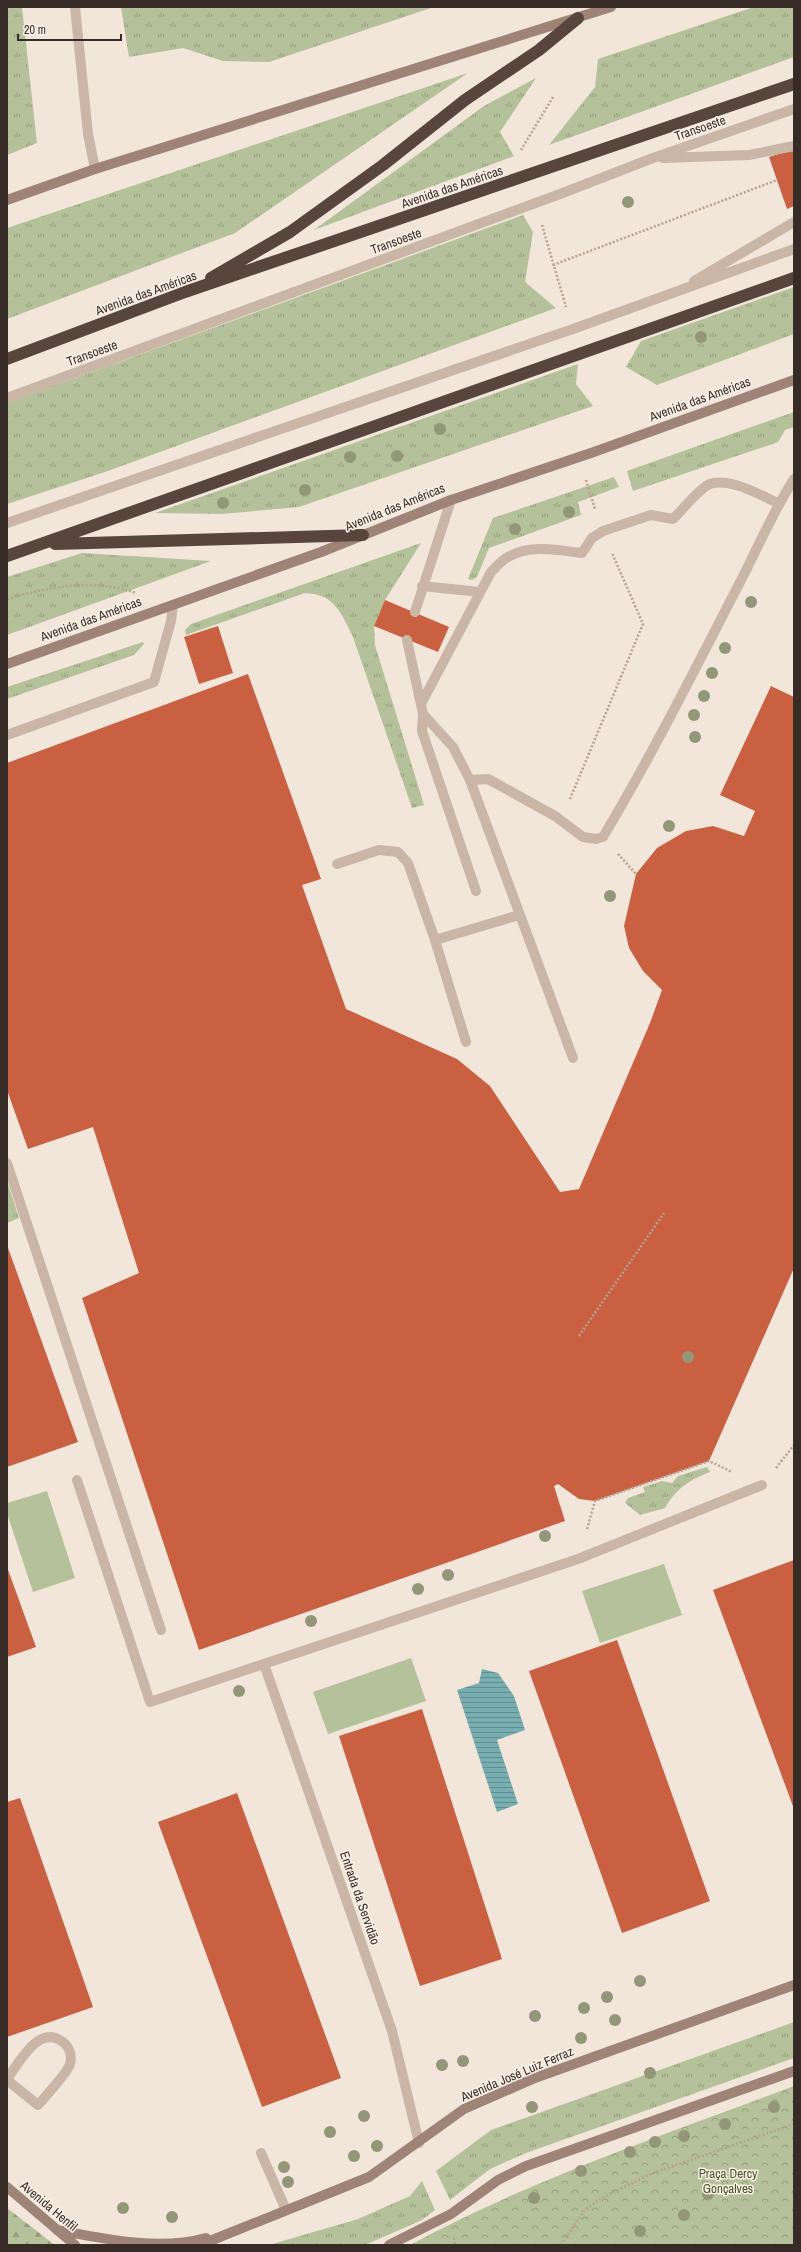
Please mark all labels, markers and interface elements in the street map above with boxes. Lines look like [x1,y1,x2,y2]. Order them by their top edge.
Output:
scale bar [18,16,121,42]
text: 20 m [24,22,46,38]
street label: Transoeste [672,111,728,145]
street label: Avenida das Américas [398,162,505,213]
street label: Transoeste [368,224,424,258]
street label: Avenida das Américas [92,267,199,320]
street label: Transoeste [64,336,120,370]
street label: Avenida das Américas [646,373,753,426]
street label: Avenida das Américas [342,479,448,535]
street label: Avenida das Américas [37,593,144,646]
street label: Entrada da Servidão [336,1849,384,1947]
street label: Avenida José Luiz Ferraz [457,2043,576,2106]
park label: Praça Dercy Gonçalves [699,2165,758,2197]
street label: Avenida Henfil [16,2176,81,2235]

